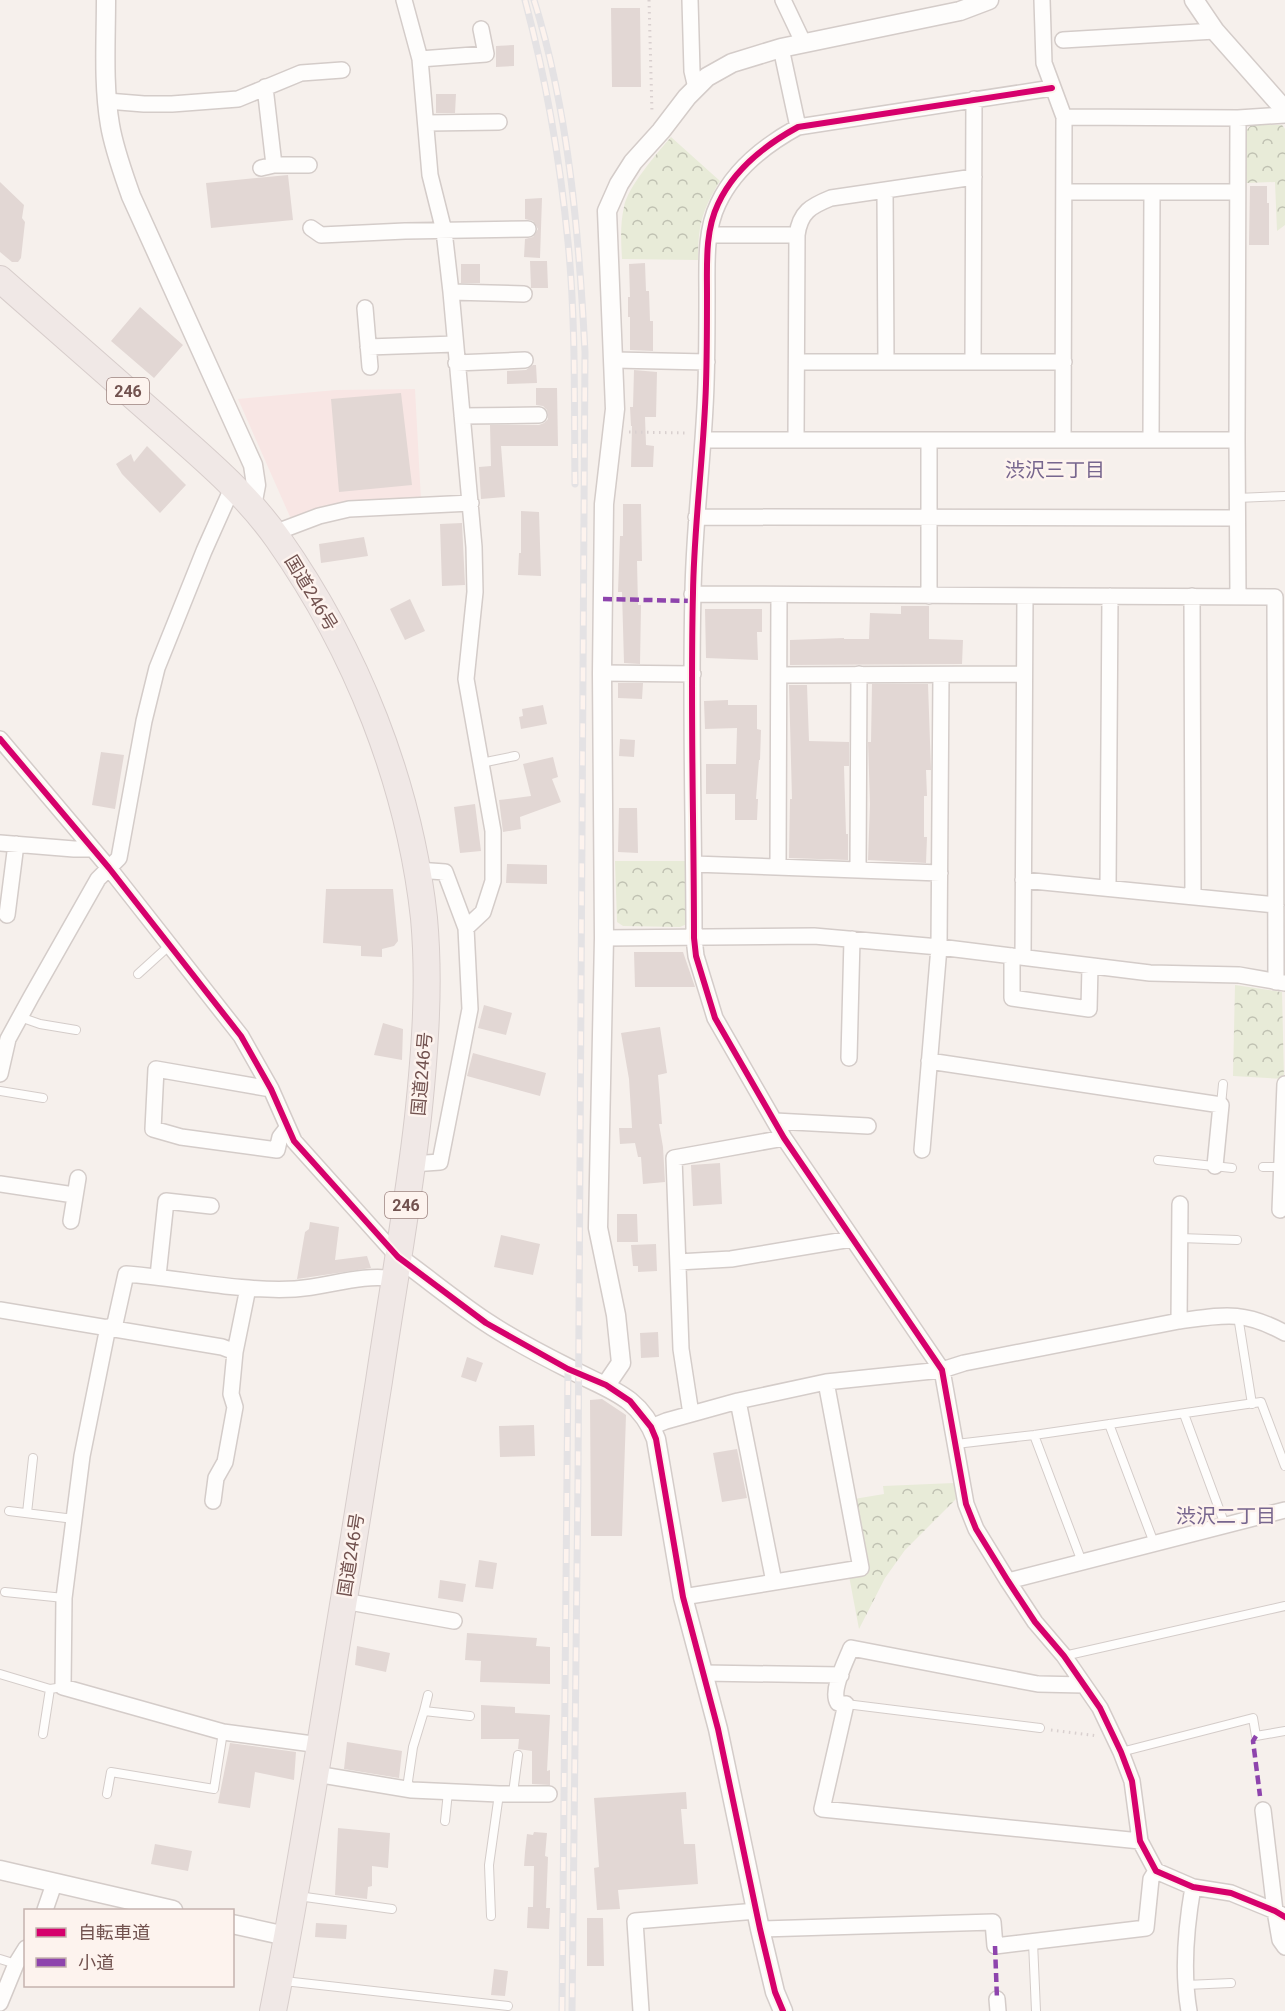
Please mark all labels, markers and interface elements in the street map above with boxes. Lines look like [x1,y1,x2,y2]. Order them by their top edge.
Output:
road number: 246 [107,378,149,404]
district label: 渋沢三丁目 [1005,458,1105,482]
street label: 国道246号 [281,551,342,634]
street label: 国道246号 [407,1031,436,1117]
road number: 246 [385,1192,427,1218]
district label: 渋沢二丁目 [1176,1504,1276,1528]
street label: 国道246号 [334,1512,367,1598]
legend [24,1909,234,1987]
text: 自転車道 [78,1922,150,1943]
text: 小道 [78,1952,114,1973]

